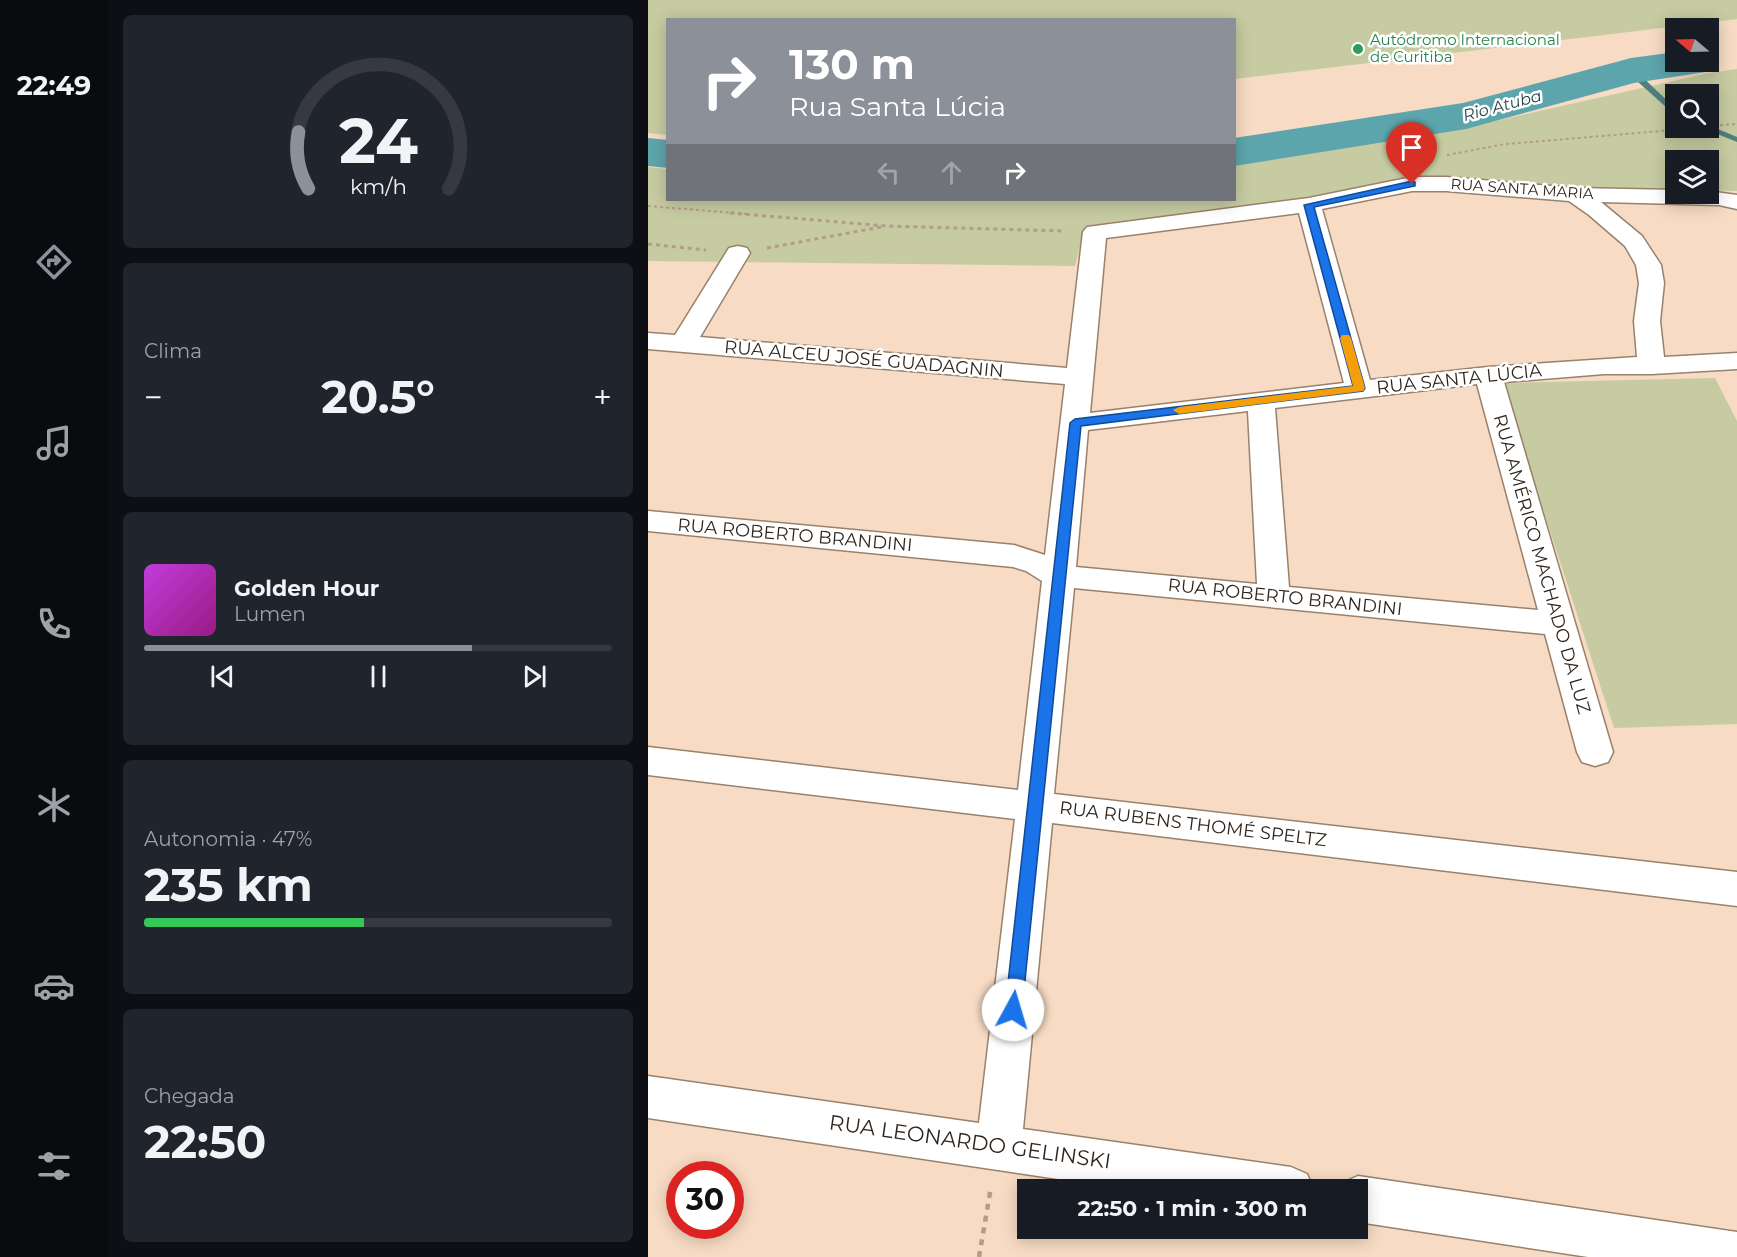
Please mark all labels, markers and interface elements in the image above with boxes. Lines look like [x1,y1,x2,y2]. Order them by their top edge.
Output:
north arrow [1665,18,1719,72]
map controls [1665,18,1719,204]
place label: Autódromo Internacional de Curitiba [1370,30,1560,66]
text: 130 m [789,38,915,90]
icon: right [690,42,768,120]
marker: Autódromo Internacional de Curitiba [1351,42,1365,56]
text: 22:49 [17,69,91,102]
button: search [1665,84,1719,138]
water label: Rio Atuba [1461,86,1544,125]
text: Rua Santa Lúcia [789,90,1006,123]
text: 24 [338,103,418,179]
pin [1386,122,1437,184]
icon: arrive [1395,131,1428,164]
button: layers [1665,150,1719,204]
icon: left [872,156,905,189]
icon: ahead [935,156,968,189]
icon: right [998,156,1031,189]
text: km/h [349,173,407,199]
street label: RUA SANTA MARIA [1450,174,1594,203]
icon: directions [33,241,75,283]
street label: RUA ALCEU JOSÉ GUADAGNIN [723,336,1005,382]
text: Clima [144,339,202,363]
street label: RUA SANTA LÚCIA [1375,359,1543,399]
text: 20.5° [321,369,435,424]
text: − [144,377,163,417]
text: + [593,377,612,417]
street label: RUA AMÉRICO MACHADO DA LUZ [1489,412,1595,717]
icon: music [33,422,75,464]
street label: RUA ROBERTO BRANDINI [677,514,913,556]
street label: RUA ROBERTO BRANDINI [1167,574,1403,620]
text: Golden Hour [234,575,379,602]
text: Lumen [234,602,306,626]
icon: phone [33,603,75,645]
icon: previous [206,660,239,693]
icon: pause [362,660,395,693]
icon: next [518,660,551,693]
icon: climate [33,784,75,826]
street label: RUA RUBENS THOMÉ SPELTZ [1058,797,1328,851]
text: Autonomia · 47% [144,827,312,851]
text: 235 km [144,857,313,912]
icon: car [33,965,75,1007]
position arrow [981,978,1045,1042]
text: Chegada [144,1084,235,1108]
street label: RUA LEONARDO GELINSKI [828,1109,1112,1174]
text: 22:50 [144,1114,266,1169]
icon: filters [33,1145,75,1187]
speed limit sign: 30 [666,1161,744,1239]
text: 22:50 · 1 min · 300 m [1078,1195,1307,1222]

